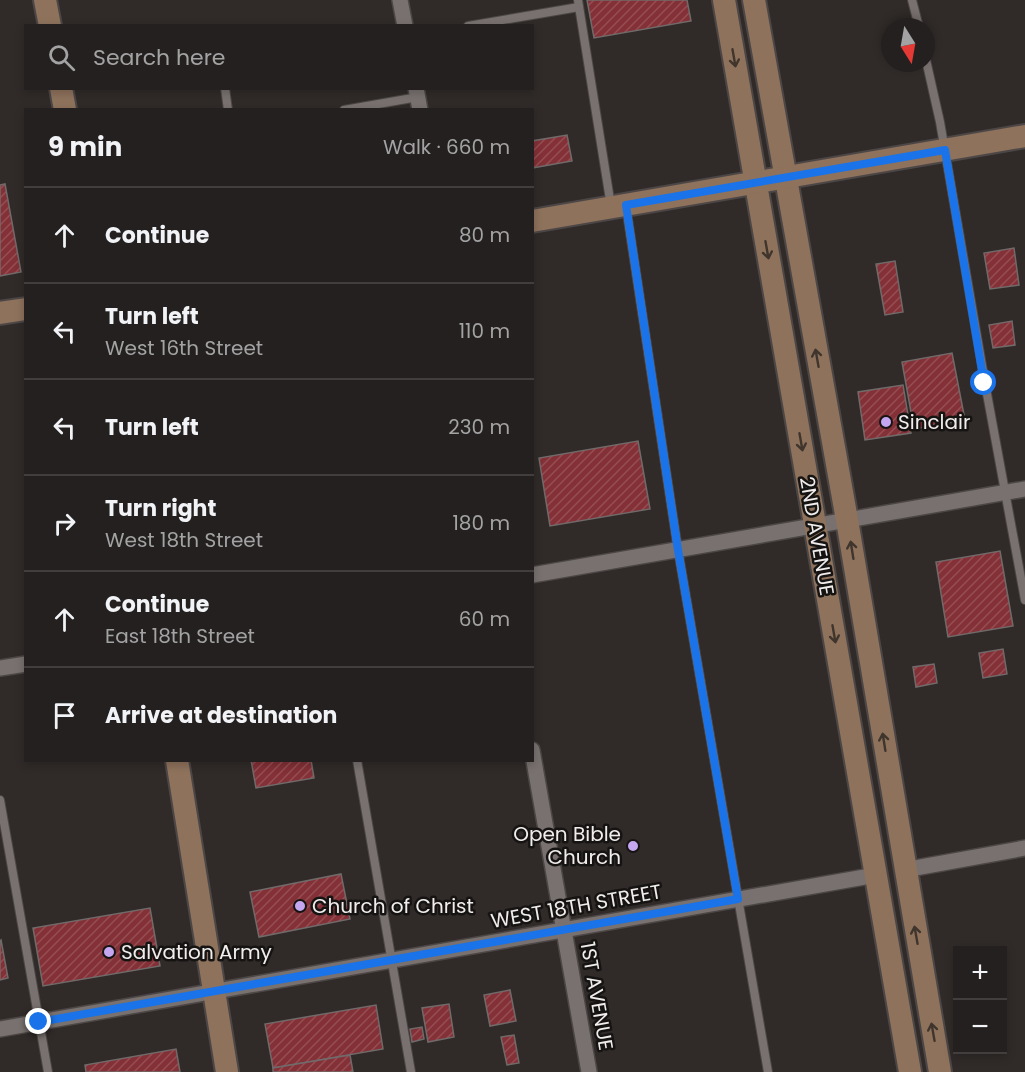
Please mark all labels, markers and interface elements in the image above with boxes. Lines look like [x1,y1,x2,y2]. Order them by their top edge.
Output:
north arrow [881,18,935,72]
search box [24,24,534,90]
icon: search [45,41,78,74]
text: Search here [93,42,226,73]
one-way arrow [729,47,740,67]
text: 9 min [48,129,122,165]
text: Walk · 660 m [383,133,510,161]
icon: ahead [48,219,81,252]
text: Continue [105,220,209,251]
text: 80 m [459,221,510,249]
one-way arrow [762,239,773,259]
text: Turn left [105,301,199,332]
icon: left [48,315,81,348]
text: 110 m [459,317,510,345]
text: West 16th Street [105,334,263,362]
one-way arrow [811,349,822,369]
route start [970,369,996,395]
place label: Sinclair [898,408,970,436]
icon: left [48,411,81,444]
text: Turn left [105,412,199,443]
text: 230 m [448,413,510,441]
marker: Sinclair [879,415,893,429]
one-way arrow [795,432,806,451]
street label: 2ND AVENUE [793,474,841,598]
text: Turn right [105,493,216,524]
icon: right [48,507,81,540]
text: 180 m [452,509,510,537]
text: West 18th Street [105,526,263,554]
one-way arrow [846,541,857,560]
text: Continue [105,589,209,620]
icon: ahead [48,603,81,636]
text: 60 m [459,605,510,633]
text: East 18th Street [105,622,255,650]
one-way arrow [829,624,840,643]
icon: arrive [48,699,81,732]
text: Arrive at destination [105,700,337,731]
one-way arrow [878,733,889,753]
place label: Open Bible Church [513,820,621,871]
marker: Open Bible Church [626,839,640,853]
street label: WEST 18TH STREET [488,877,664,935]
place label: Church of Christ [312,892,474,920]
marker: Church of Christ [293,899,307,913]
one-way arrow [910,925,921,945]
place label: Salvation Army [121,938,272,966]
street label: 1ST AVENUE [574,940,620,1052]
marker: Salvation Army [102,945,116,959]
map controls [953,946,1007,1054]
button: + [953,946,1007,1000]
button: − [953,1000,1007,1054]
route end [25,1008,51,1034]
one-way arrow [927,1023,938,1043]

